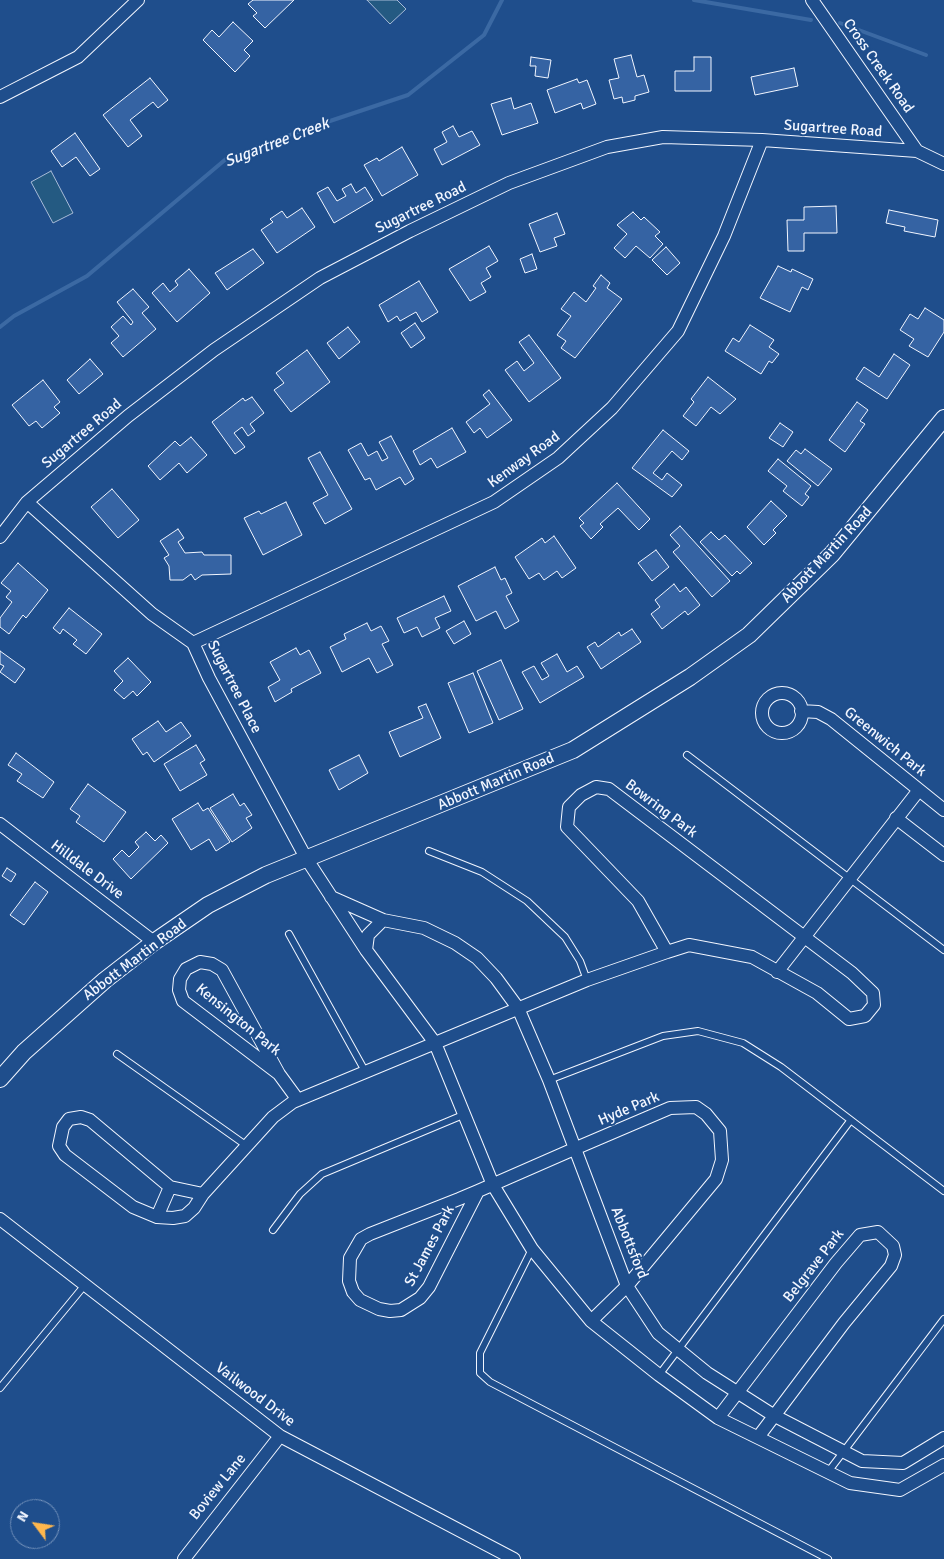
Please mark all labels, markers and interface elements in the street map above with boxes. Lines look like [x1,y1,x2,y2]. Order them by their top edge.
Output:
street label: Cross Creek Road [839,15,917,117]
water label: Sugartree Creek [222,114,332,172]
street label: Sugartree Road [783,117,883,141]
street label: Sugartree Road [373,178,469,238]
street label: Sugartree Road [38,395,126,473]
street label: Kenway Road [484,428,564,492]
street label: Abbott Martin Road [778,503,876,607]
street label: Sugartree Place [203,638,265,736]
street label: Greenwich Park [840,703,930,781]
street label: Abbott Martin Road [435,749,557,815]
street label: Bowring Park [621,776,701,842]
street label: Hilldale Drive [47,837,127,903]
street label: Abbott Martin Road [80,915,190,1005]
street label: Kensington Park [192,980,284,1060]
street label: Hyde Park [596,1088,662,1130]
street label: St James Park [401,1202,459,1290]
street label: Abbottsford [606,1205,652,1281]
street label: Belgrave Park [780,1226,848,1306]
street label: Vailwood Drive [212,1359,298,1431]
street label: Boview Lane [186,1450,250,1524]
north arrow [10,1499,60,1549]
text: N [13,1508,32,1525]

